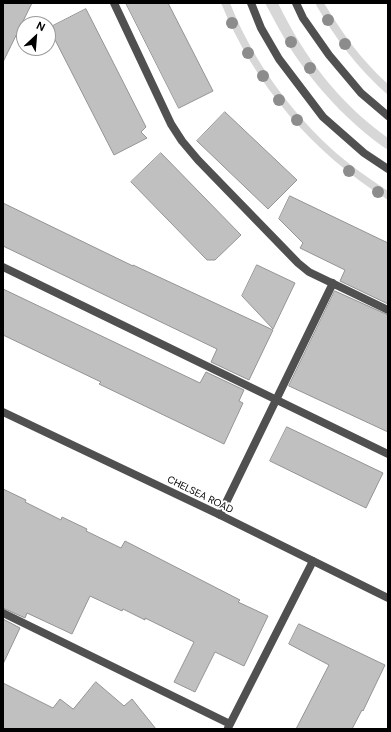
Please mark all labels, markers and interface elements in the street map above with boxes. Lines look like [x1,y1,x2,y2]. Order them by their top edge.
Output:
north arrow [16,16,56,56]
text: N [34,18,47,34]
street label: CHELSEA ROAD [165,474,235,516]

